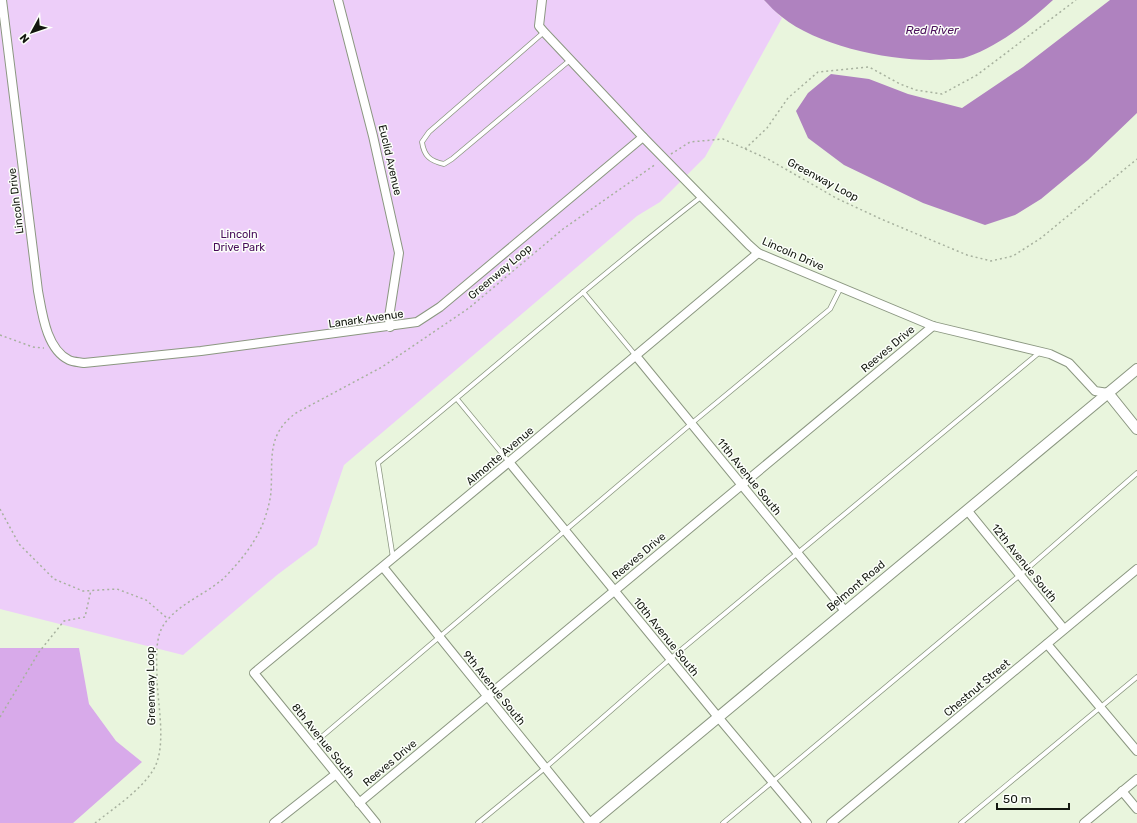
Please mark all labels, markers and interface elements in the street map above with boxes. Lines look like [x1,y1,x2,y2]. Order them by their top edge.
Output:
north arrow [12,12,52,52]
water label: Red River [905,23,959,37]
text: N [17,31,32,45]
street label: Euclid Avenue [376,123,404,197]
street label: Greenway Loop [785,156,861,204]
street label: Lincoln Drive [6,167,26,235]
park label: Lincoln Drive Park [213,228,265,254]
street label: Lincoln Drive [760,235,826,273]
street label: Greenway Loop [466,242,534,302]
street label: Lanark Avenue [328,307,404,331]
street label: Reeves Drive [859,323,917,375]
street label: Almonte Avenue [464,424,536,488]
street label: 11th Avenue South [714,436,784,518]
street label: 12th Avenue South [989,521,1059,605]
street label: Reeves Drive [610,530,668,582]
street label: Belmont Road [824,558,888,614]
street label: 10th Avenue South [630,595,702,679]
street label: Greenway Loop [144,646,158,726]
street label: 9th Avenue South [460,648,528,728]
street label: Chestnut Street [941,656,1013,719]
street label: 8th Avenue South [289,701,357,781]
street label: Reeves Drive [361,737,419,789]
scale bar [997,785,1069,811]
text: 50 m [1003,792,1031,806]

